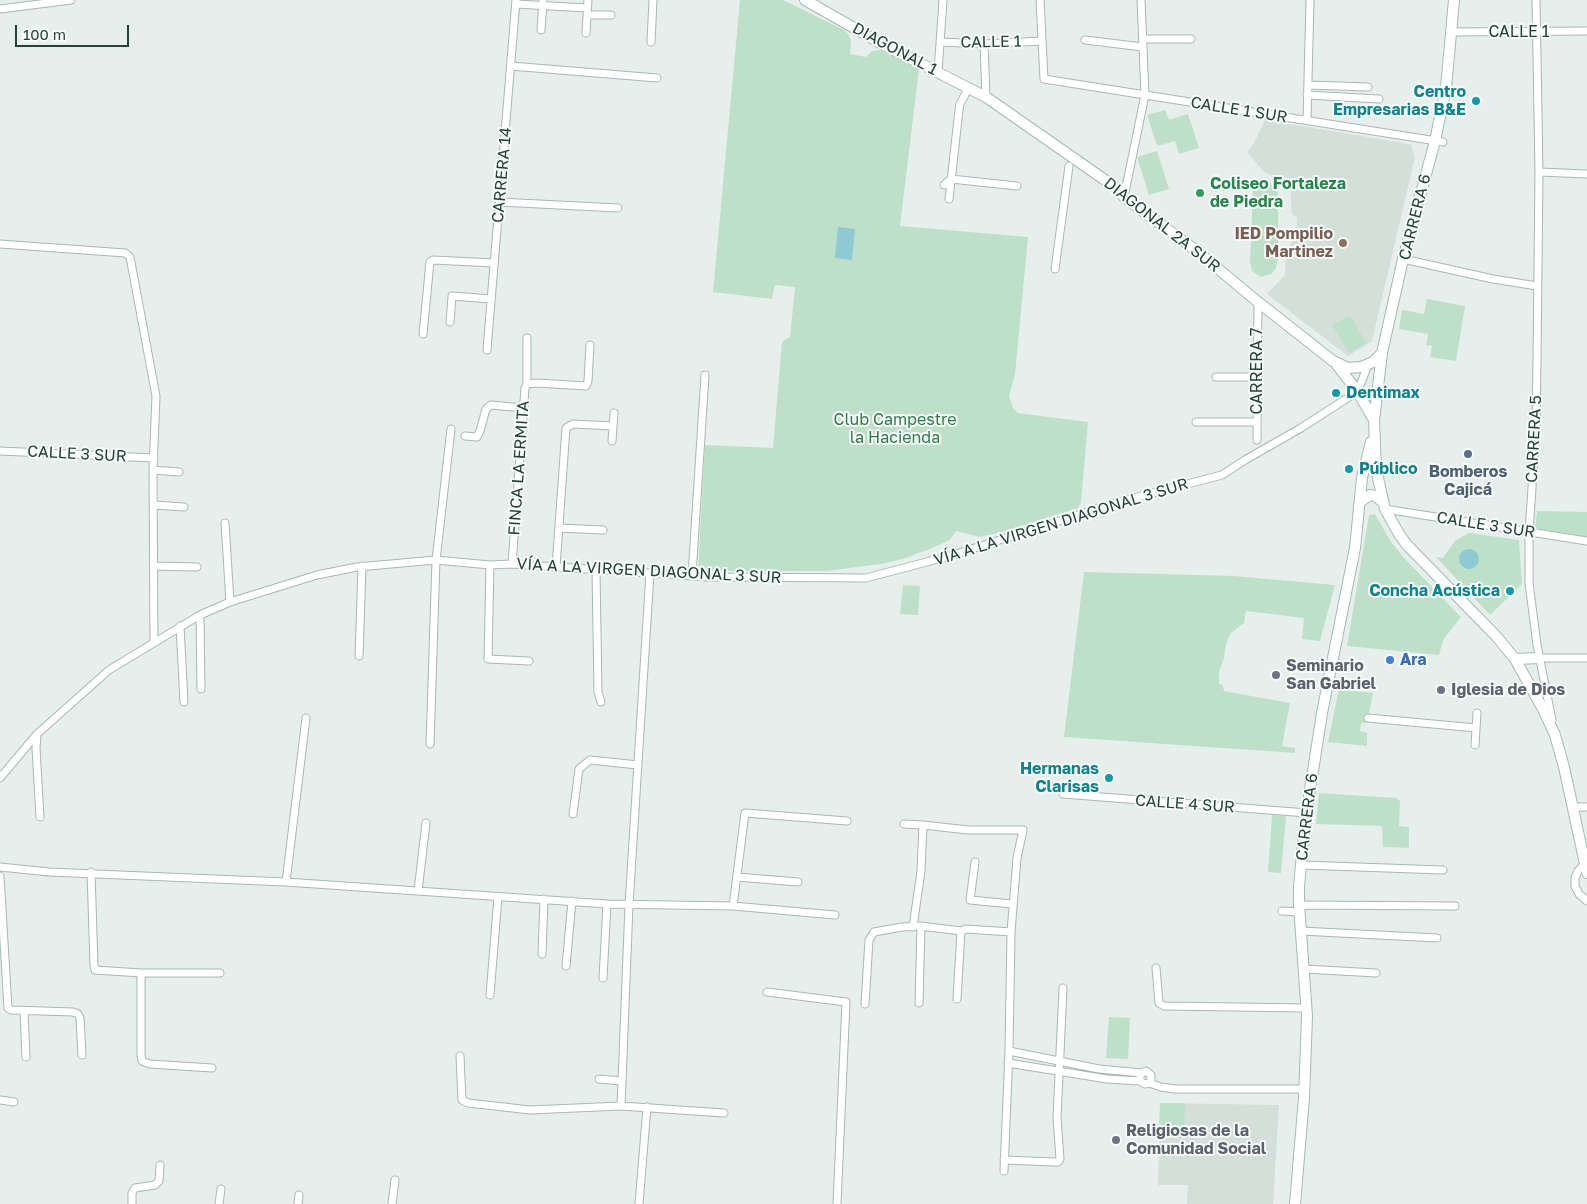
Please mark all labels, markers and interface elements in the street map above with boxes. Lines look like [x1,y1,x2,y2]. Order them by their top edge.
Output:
scale bar [18,15,131,47]
street label: DIAGONAL 1 [849,19,941,79]
street label: CALLE 1 [1488,22,1550,42]
text: 100 m [23,25,66,43]
street label: CALLE 1 [960,32,1022,52]
place label: Centro Empresarias B&E [1333,82,1466,120]
street label: CALLE 1 SUR [1189,93,1289,127]
marker: Centro Empresarias B&E [1470,95,1482,107]
street label: CARRERA 14 [488,126,516,224]
street label: CARRERA 6 [1395,172,1435,262]
street label: DIAGONAL 2A SUR [1100,174,1224,276]
place label: Coliseo Fortaleza de Piedra [1210,174,1346,212]
marker: Coliseo Fortaleza de Piedra [1194,187,1206,199]
place label: IED Pompilio Martinez [1234,224,1333,262]
marker: IED Pompilio Martinez [1337,237,1349,249]
street label: CARRERA 7 [1247,328,1267,414]
place label: Dentimax [1346,383,1420,403]
marker: Dentimax [1330,387,1342,399]
street label: CARRERA 5 [1522,395,1546,483]
street label: FINCA LA ERMITA [505,400,533,536]
park label: Club Campestre la Hacienda [834,410,956,448]
street label: CALLE 3 SUR [27,442,127,466]
marker: Bomberos Cajicá [1462,448,1474,460]
place label: Público [1359,459,1418,479]
place label: Bomberos Cajicá [1429,462,1507,500]
marker: Público [1343,463,1355,475]
street label: VÍA A LA VIRGEN DIAGONAL 3 SUR [931,474,1191,570]
street label: CALLE 3 SUR [1435,508,1537,542]
street label: VÍA A LA VIRGEN DIAGONAL 3 SUR [516,554,782,588]
place label: Concha Acústica [1369,581,1500,601]
marker: Concha Acústica [1504,585,1516,597]
place label: Ara [1400,650,1427,670]
marker: Ara [1384,654,1396,666]
place label: Seminario San Gabriel [1286,656,1376,694]
marker: Seminario San Gabriel [1270,669,1282,681]
place label: Iglesia de Dios [1451,680,1565,700]
marker: Iglesia de Dios [1435,684,1447,696]
place label: Hermanas Clarisas [1020,759,1099,797]
marker: Hermanas Clarisas [1103,772,1115,784]
street label: CARRERA 6 [1292,772,1322,862]
street label: CALLE 4 SUR [1135,791,1235,817]
place label: Religiosas de la Comunidad Social [1126,1121,1266,1159]
marker: Religiosas de la Comunidad Social [1110,1134,1122,1146]

